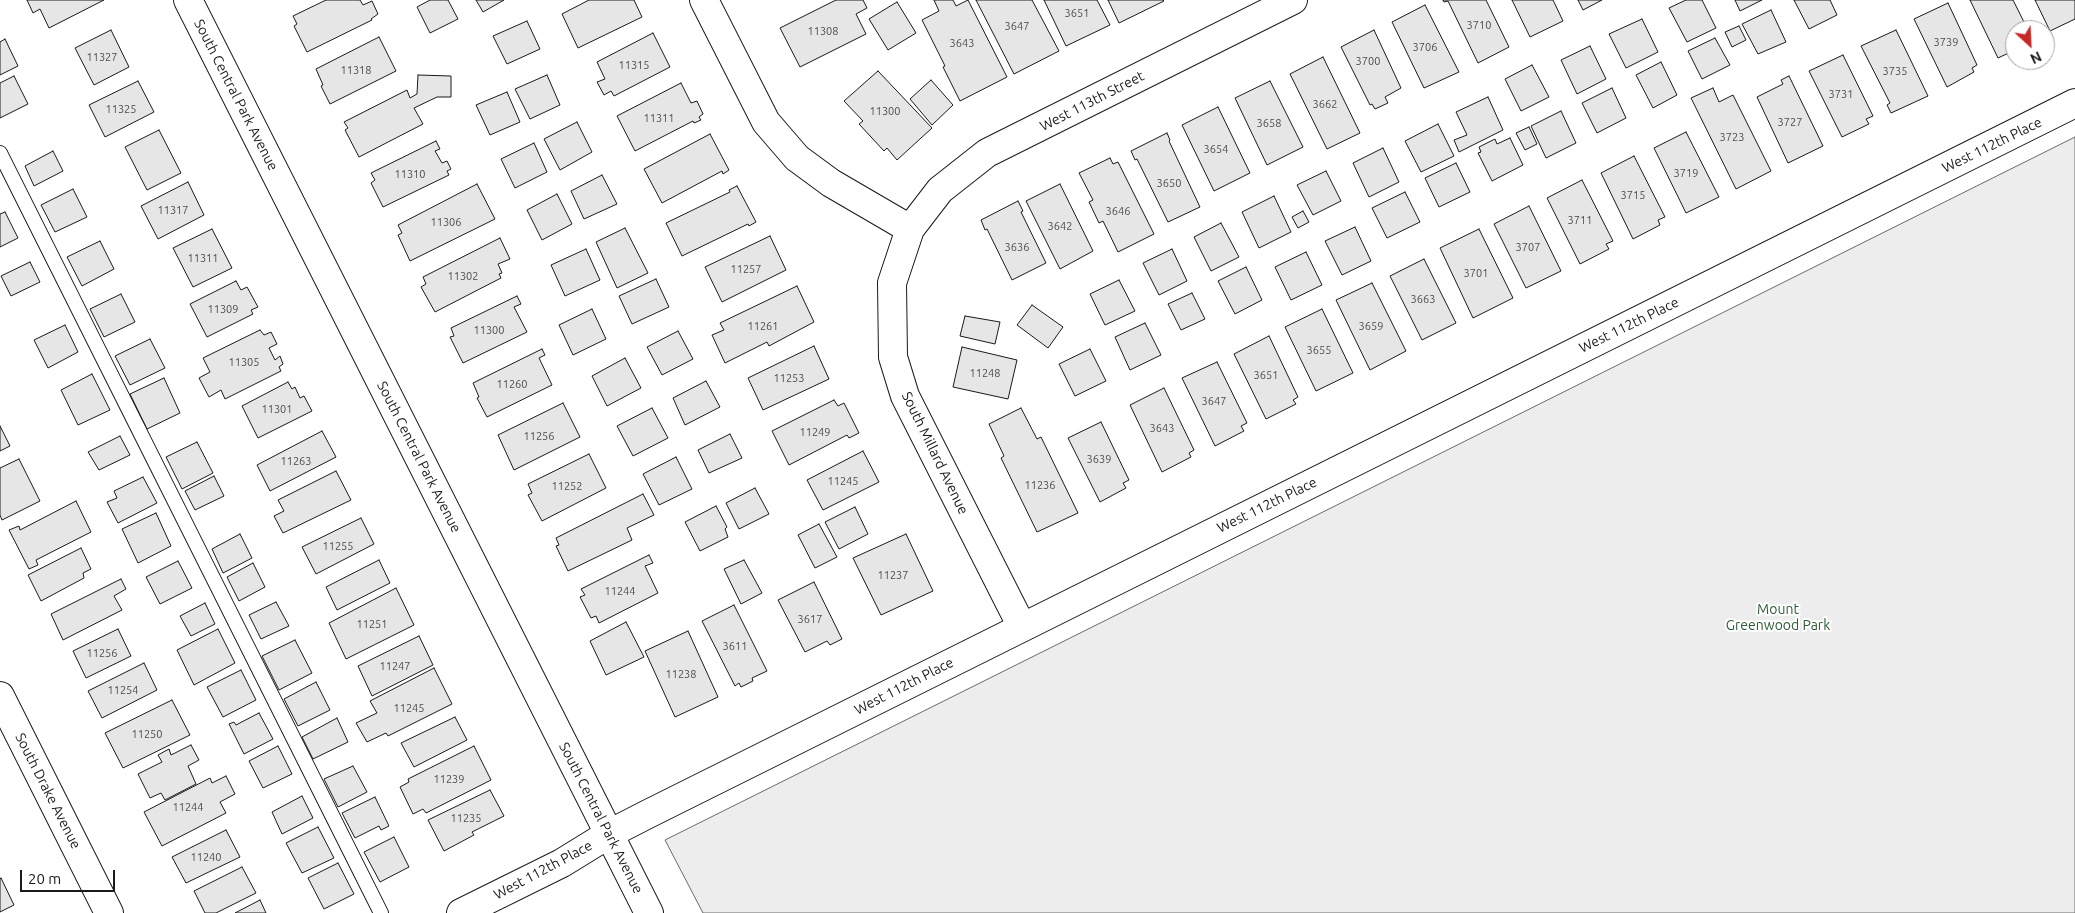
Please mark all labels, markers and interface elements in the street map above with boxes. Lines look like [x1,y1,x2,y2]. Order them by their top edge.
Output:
house number: 3651 [1065,6,1089,20]
street label: South Central Park Avenue [190,17,282,173]
house number: 3710 [1467,18,1491,32]
house number: 3647 [1005,19,1029,33]
north arrow [2005,20,2055,70]
house number: 11308 [807,24,839,38]
house number: 3739 [1934,35,1958,49]
house number: 3643 [950,36,974,50]
house number: 3706 [1413,40,1437,54]
text: N [2028,48,2044,67]
house number: 11327 [86,50,118,64]
house number: 3700 [1356,54,1380,68]
house number: 11315 [618,58,650,72]
house number: 11318 [340,63,372,77]
house number: 3735 [1883,64,1907,78]
street label: West 113th Street [1037,67,1147,135]
house number: 3731 [1829,87,1853,101]
house number: 3662 [1313,97,1337,111]
house number: 11325 [105,102,137,116]
house number: 11300 [869,104,901,118]
house number: 11311 [643,111,675,125]
street label: West 112th Place [1939,114,2045,176]
house number: 3727 [1778,115,1802,129]
house number: 3658 [1257,116,1281,130]
house number: 3723 [1720,130,1744,144]
house number: 3654 [1204,142,1228,156]
house number: 3719 [1674,166,1698,180]
house number: 11310 [394,167,426,181]
house number: 3650 [1157,176,1181,190]
house number: 3715 [1621,188,1645,202]
house number: 11317 [157,203,189,217]
house number: 3646 [1106,204,1130,218]
house number: 3711 [1568,213,1592,227]
house number: 11306 [430,215,462,229]
house number: 3642 [1048,219,1072,233]
house number: 3636 [1005,240,1029,254]
house number: 3707 [1516,240,1540,254]
house number: 11311 [187,251,219,265]
house number: 11257 [730,262,762,276]
house number: 3701 [1464,266,1488,280]
house number: 11302 [447,269,479,283]
house number: 3663 [1411,292,1435,306]
street label: West 112th Place [1576,294,1682,356]
house number: 11309 [207,302,239,316]
house number: 11261 [747,319,779,333]
house number: 3659 [1359,319,1383,333]
house number: 11300 [473,323,505,337]
house number: 3655 [1307,343,1331,357]
house number: 11305 [228,355,260,369]
house number: 11248 [969,366,1001,380]
house number: 3651 [1254,368,1278,382]
house number: 11253 [773,371,805,385]
house number: 11260 [496,377,528,391]
street label: South Central Park Avenue [373,379,465,535]
street label: South Millard Avenue [898,389,972,517]
house number: 3647 [1202,394,1226,408]
house number: 11301 [261,402,293,416]
house number: 3643 [1150,421,1174,435]
house number: 11249 [799,425,831,439]
house number: 11256 [523,429,555,443]
house number: 3639 [1087,452,1111,466]
house number: 11263 [280,454,312,468]
house number: 11245 [827,474,859,488]
street label: West 112th Place [1214,474,1320,536]
house number: 11236 [1024,478,1056,492]
house number: 11252 [551,479,583,493]
house number: 11255 [322,539,354,553]
house number: 11237 [877,568,909,582]
house number: 11244 [604,584,636,598]
park label: Mount Greenwood Park [1726,601,1830,634]
house number: 3617 [798,612,822,626]
house number: 11251 [356,617,388,631]
house number: 3611 [723,639,747,653]
house number: 11256 [86,646,118,660]
street label: West 112th Place [852,654,956,718]
house number: 11247 [379,659,411,673]
house number: 11238 [665,667,697,681]
house number: 11254 [107,683,139,697]
house number: 11245 [393,701,425,715]
house number: 11250 [131,727,163,741]
street label: South Drake Avenue [12,730,84,852]
street label: South Central Park Avenue [555,740,647,896]
house number: 11239 [433,772,465,786]
house number: 11244 [172,800,204,814]
house number: 11235 [450,811,482,825]
street label: West 112th Place [491,837,595,903]
house number: 11240 [190,850,222,864]
scale bar [22,860,118,892]
text: 20 m [28,870,61,887]

